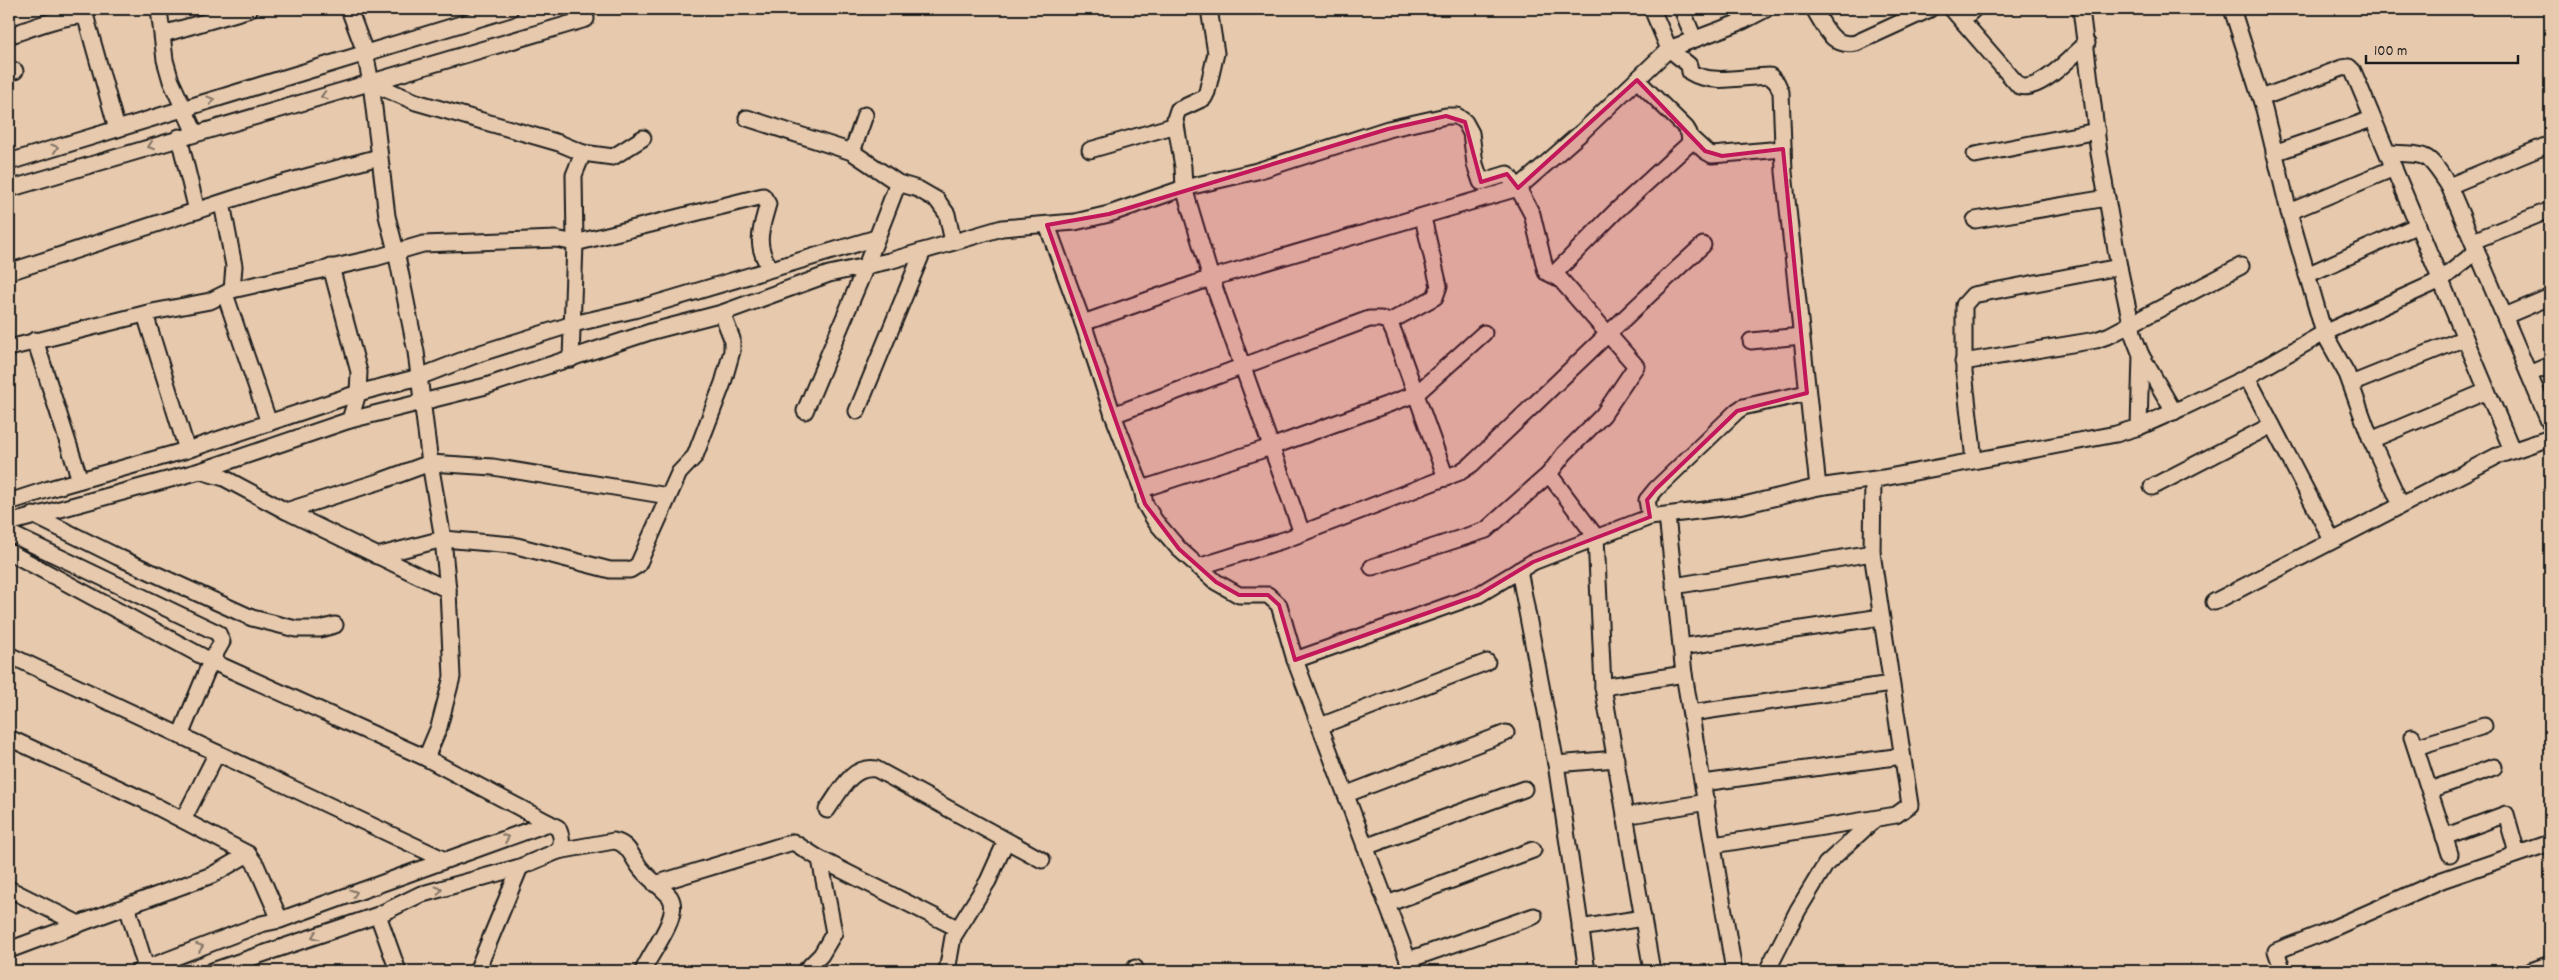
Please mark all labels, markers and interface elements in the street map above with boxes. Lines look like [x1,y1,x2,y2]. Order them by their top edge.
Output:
scale bar [2366,32,2519,64]
text: 100 m [2374,41,2407,63]
one-way arrow [321,91,329,101]
one-way arrow [206,95,214,105]
one-way arrow [148,141,156,151]
one-way arrow [51,143,59,153]
one-way arrow [502,834,510,844]
one-way arrow [435,885,443,895]
one-way arrow [349,889,357,899]
one-way arrow [312,930,320,940]
one-way arrow [196,943,204,953]

